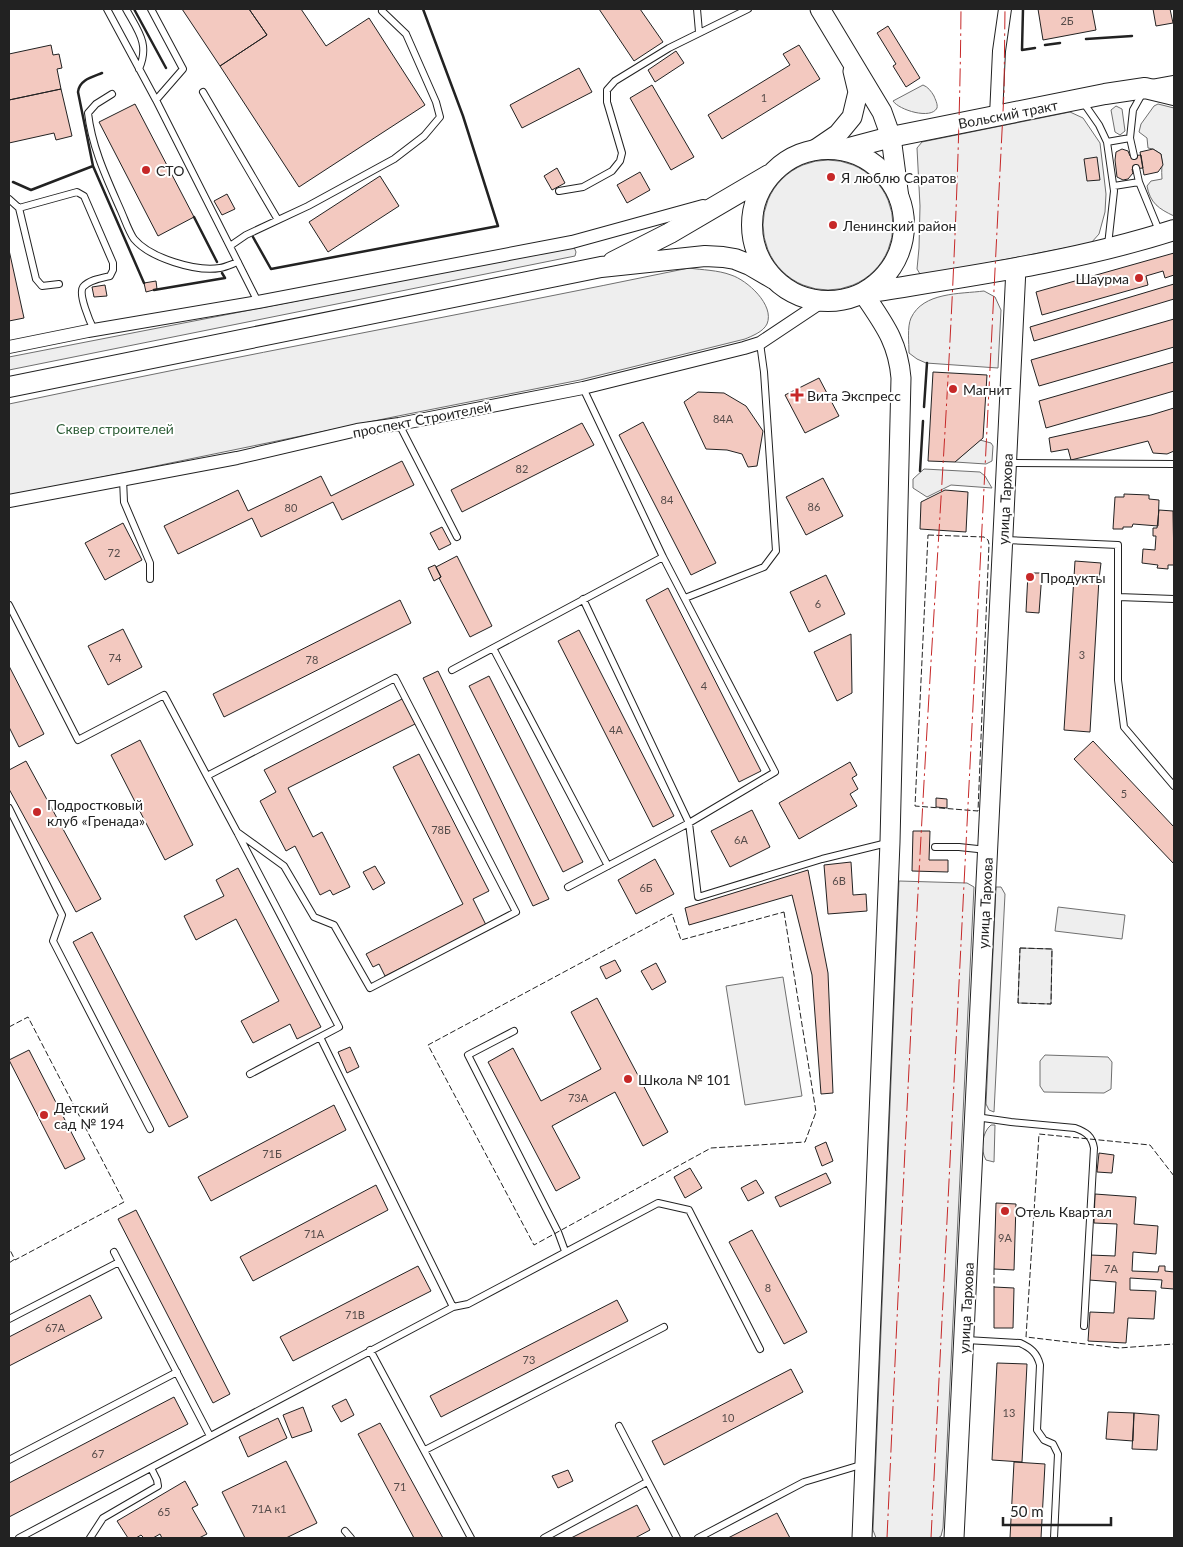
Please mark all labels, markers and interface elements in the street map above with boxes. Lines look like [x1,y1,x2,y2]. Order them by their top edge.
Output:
house number: 2Б [1060,14,1074,27]
house number: 1 [761,91,767,104]
street label: Вольский тракт [957,96,1059,132]
place label: СТО [156,162,184,179]
marker: СТО [140,164,152,176]
place label: Я люблю Саратов [840,169,956,186]
marker: Я люблю Саратов [825,171,837,183]
place label: Ленинский район [842,217,956,234]
marker: Ленинский район [827,219,839,231]
place label: Шаурма [1075,270,1129,287]
marker: Шаурма [1133,272,1145,284]
place label: Магнит [963,381,1012,398]
marker: Магнит [947,383,959,395]
place label: Вита Экспресс [807,387,901,404]
marker: Вита Экспресс [791,389,803,401]
street label: проспект Строителей [351,397,493,441]
house number: 84А [713,412,734,425]
park label: Cквер cтроителей [56,420,174,437]
street label: улица Тархова [994,453,1016,545]
house number: 82 [516,462,528,475]
house number: 84 [661,493,674,506]
house number: 86 [808,500,820,513]
house number: 80 [285,501,298,514]
house number: 72 [108,546,120,559]
place label: Продукты [1040,569,1106,586]
marker: Продукты [1024,571,1036,583]
house number: 6 [815,597,821,610]
house number: 3 [1079,648,1085,661]
house number: 74 [109,651,122,664]
house number: 78 [306,653,318,666]
house number: 4 [701,679,708,692]
house number: 4А [609,723,623,736]
house number: 5 [1121,787,1127,800]
place label: Подростковый клуб «Гренада» [47,796,145,829]
marker: Подростковый клуб «Гренада» [31,806,43,818]
house number: 78Б [431,823,451,836]
house number: 6А [734,833,748,846]
street label: улица Тархова [974,857,996,949]
house number: 6В [832,874,846,887]
house number: 6Б [639,881,653,894]
place label: Школа № 101 [638,1071,731,1088]
marker: Школа № 101 [622,1073,634,1085]
house number: 73А [568,1091,589,1104]
place label: Детский сад № 194 [54,1099,124,1132]
marker: Детский сад № 194 [38,1109,50,1121]
house number: 71Б [262,1147,282,1160]
place label: Отель Квартал [1015,1203,1112,1220]
marker: Отель Квартал [999,1205,1011,1217]
house number: 71А [304,1227,325,1240]
house number: 9А [998,1231,1012,1244]
street label: улица Тархова [955,1262,977,1354]
house number: 7А [1104,1262,1118,1275]
house number: 8 [765,1281,771,1294]
house number: 71В [345,1308,365,1321]
house number: 67А [45,1321,66,1334]
house number: 73 [523,1353,535,1366]
house number: 13 [1003,1406,1015,1419]
house number: 10 [722,1411,735,1424]
house number: 67 [92,1447,104,1460]
house number: 71 [394,1480,406,1493]
scale bar [1003,1494,1110,1526]
house number: 71А к1 [251,1502,287,1515]
text: 50 m [1010,1502,1044,1520]
house number: 65 [158,1505,170,1518]

